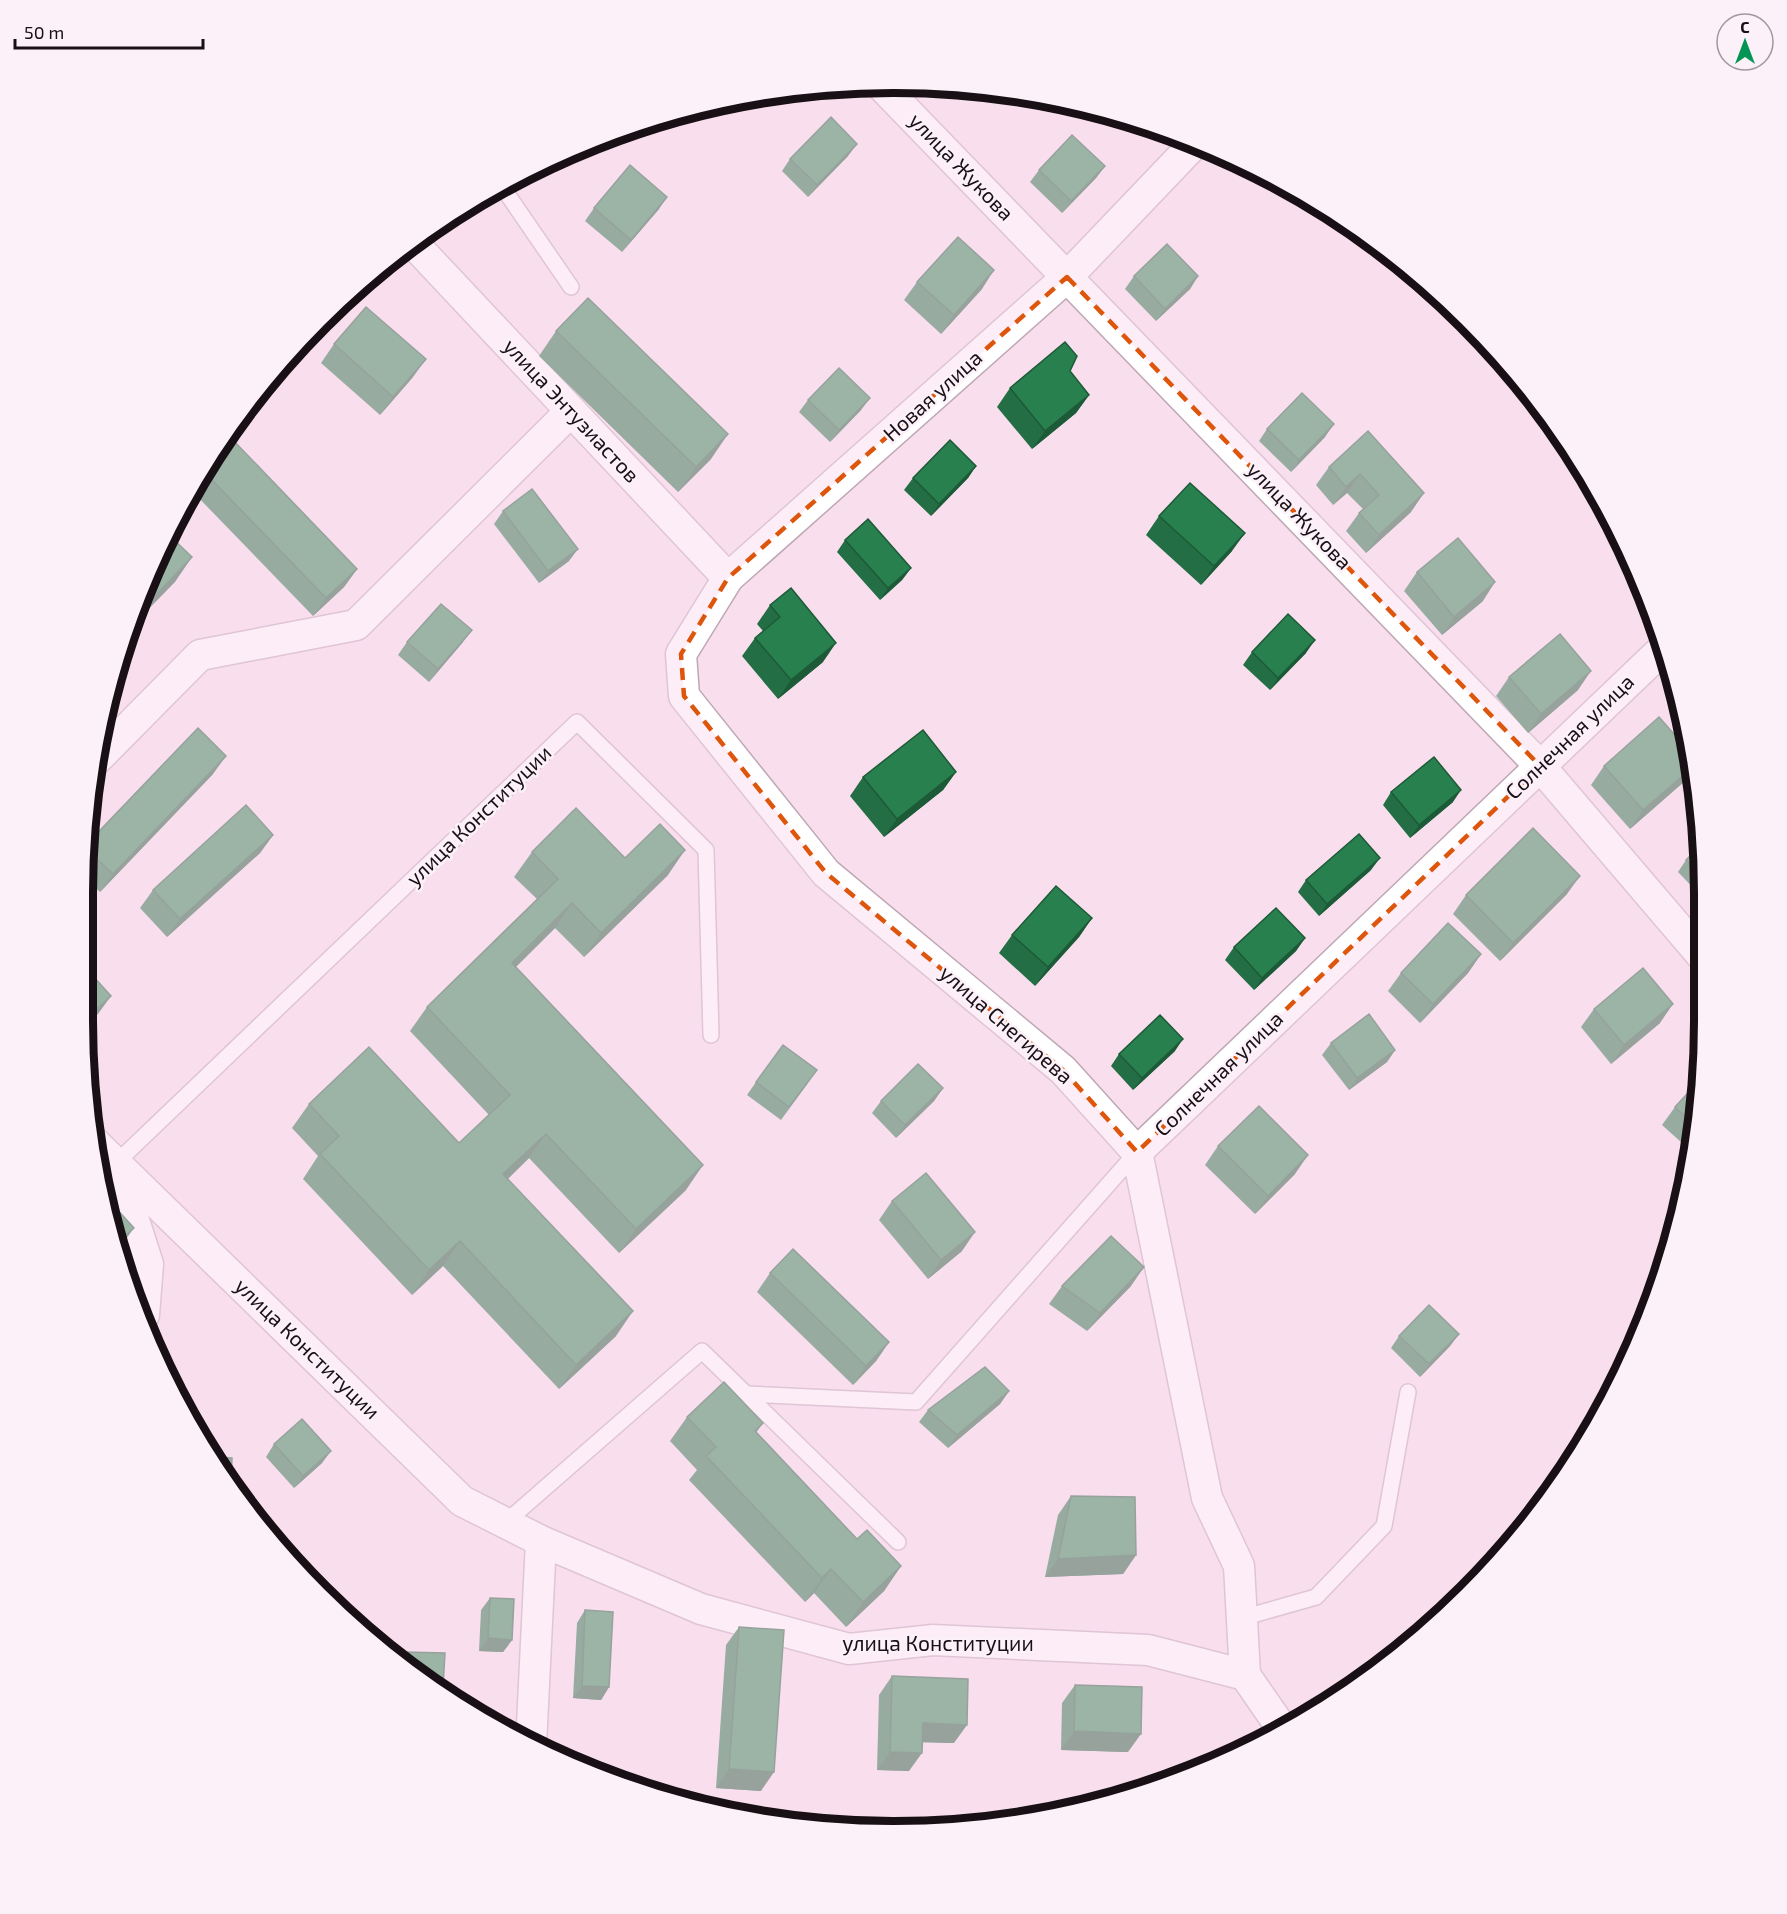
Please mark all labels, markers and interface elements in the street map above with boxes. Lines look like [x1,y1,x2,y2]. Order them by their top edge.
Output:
scale bar [15,12,202,50]
north arrow [1715,12,1775,72]
text: С [1740,17,1750,36]
text: 50 m [24,21,64,43]
street label: улица Жукова [904,107,1020,226]
street label: улица Энтузиастов [498,333,645,488]
street label: Новая улица [878,344,987,446]
street label: улица Жукова [1242,456,1358,575]
street label: Солнечная улица [1500,668,1639,804]
street label: улица Конституции [400,739,556,891]
street label: улица Снегирева [935,959,1078,1089]
street label: Солнечная улица [1149,1005,1288,1141]
street label: улица Конституции [230,1272,386,1424]
street label: улица Конституции [842,1630,1034,1656]

